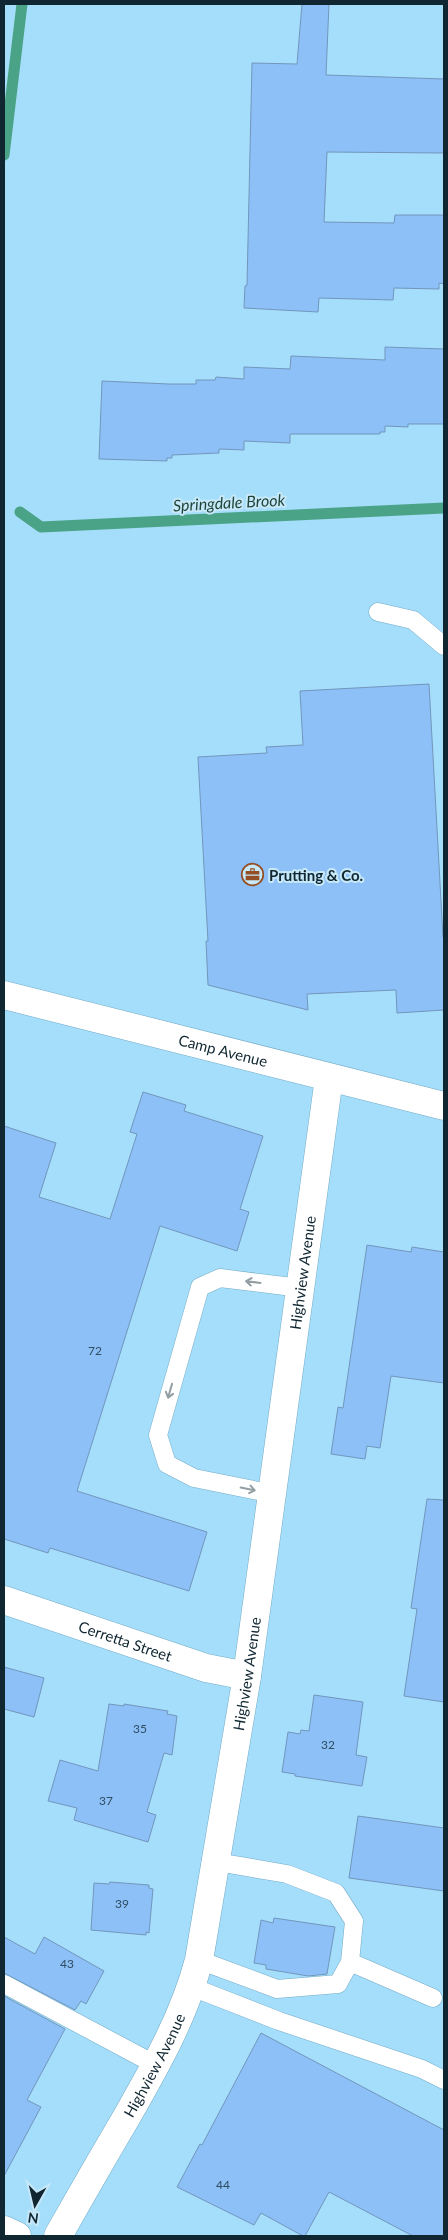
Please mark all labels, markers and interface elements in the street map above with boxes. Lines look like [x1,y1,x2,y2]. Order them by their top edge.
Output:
water label: Springdale Brook [173,490,286,514]
office icon: Prutting & Co. [241,863,265,887]
place label: Prutting & Co. [269,866,363,884]
street label: Camp Avenue [177,1030,270,1070]
street label: Highview Avenue [286,1214,319,1331]
one-way arrow [245,1277,261,1287]
house number: 72 [88,1343,102,1358]
one-way arrow [165,1382,175,1398]
one-way arrow [240,1485,256,1494]
street label: Highview Avenue [229,1616,264,1732]
street label: Cerretta Street [76,1617,175,1665]
house number: 35 [133,1721,147,1736]
house number: 32 [321,1737,335,1752]
house number: 37 [99,1793,113,1808]
house number: 39 [115,1896,129,1911]
house number: 43 [60,1956,74,1971]
street label: Highview Avenue [119,2011,188,2120]
house number: 44 [216,2177,230,2192]
north arrow [10,2180,60,2230]
text: N [27,2209,40,2228]

